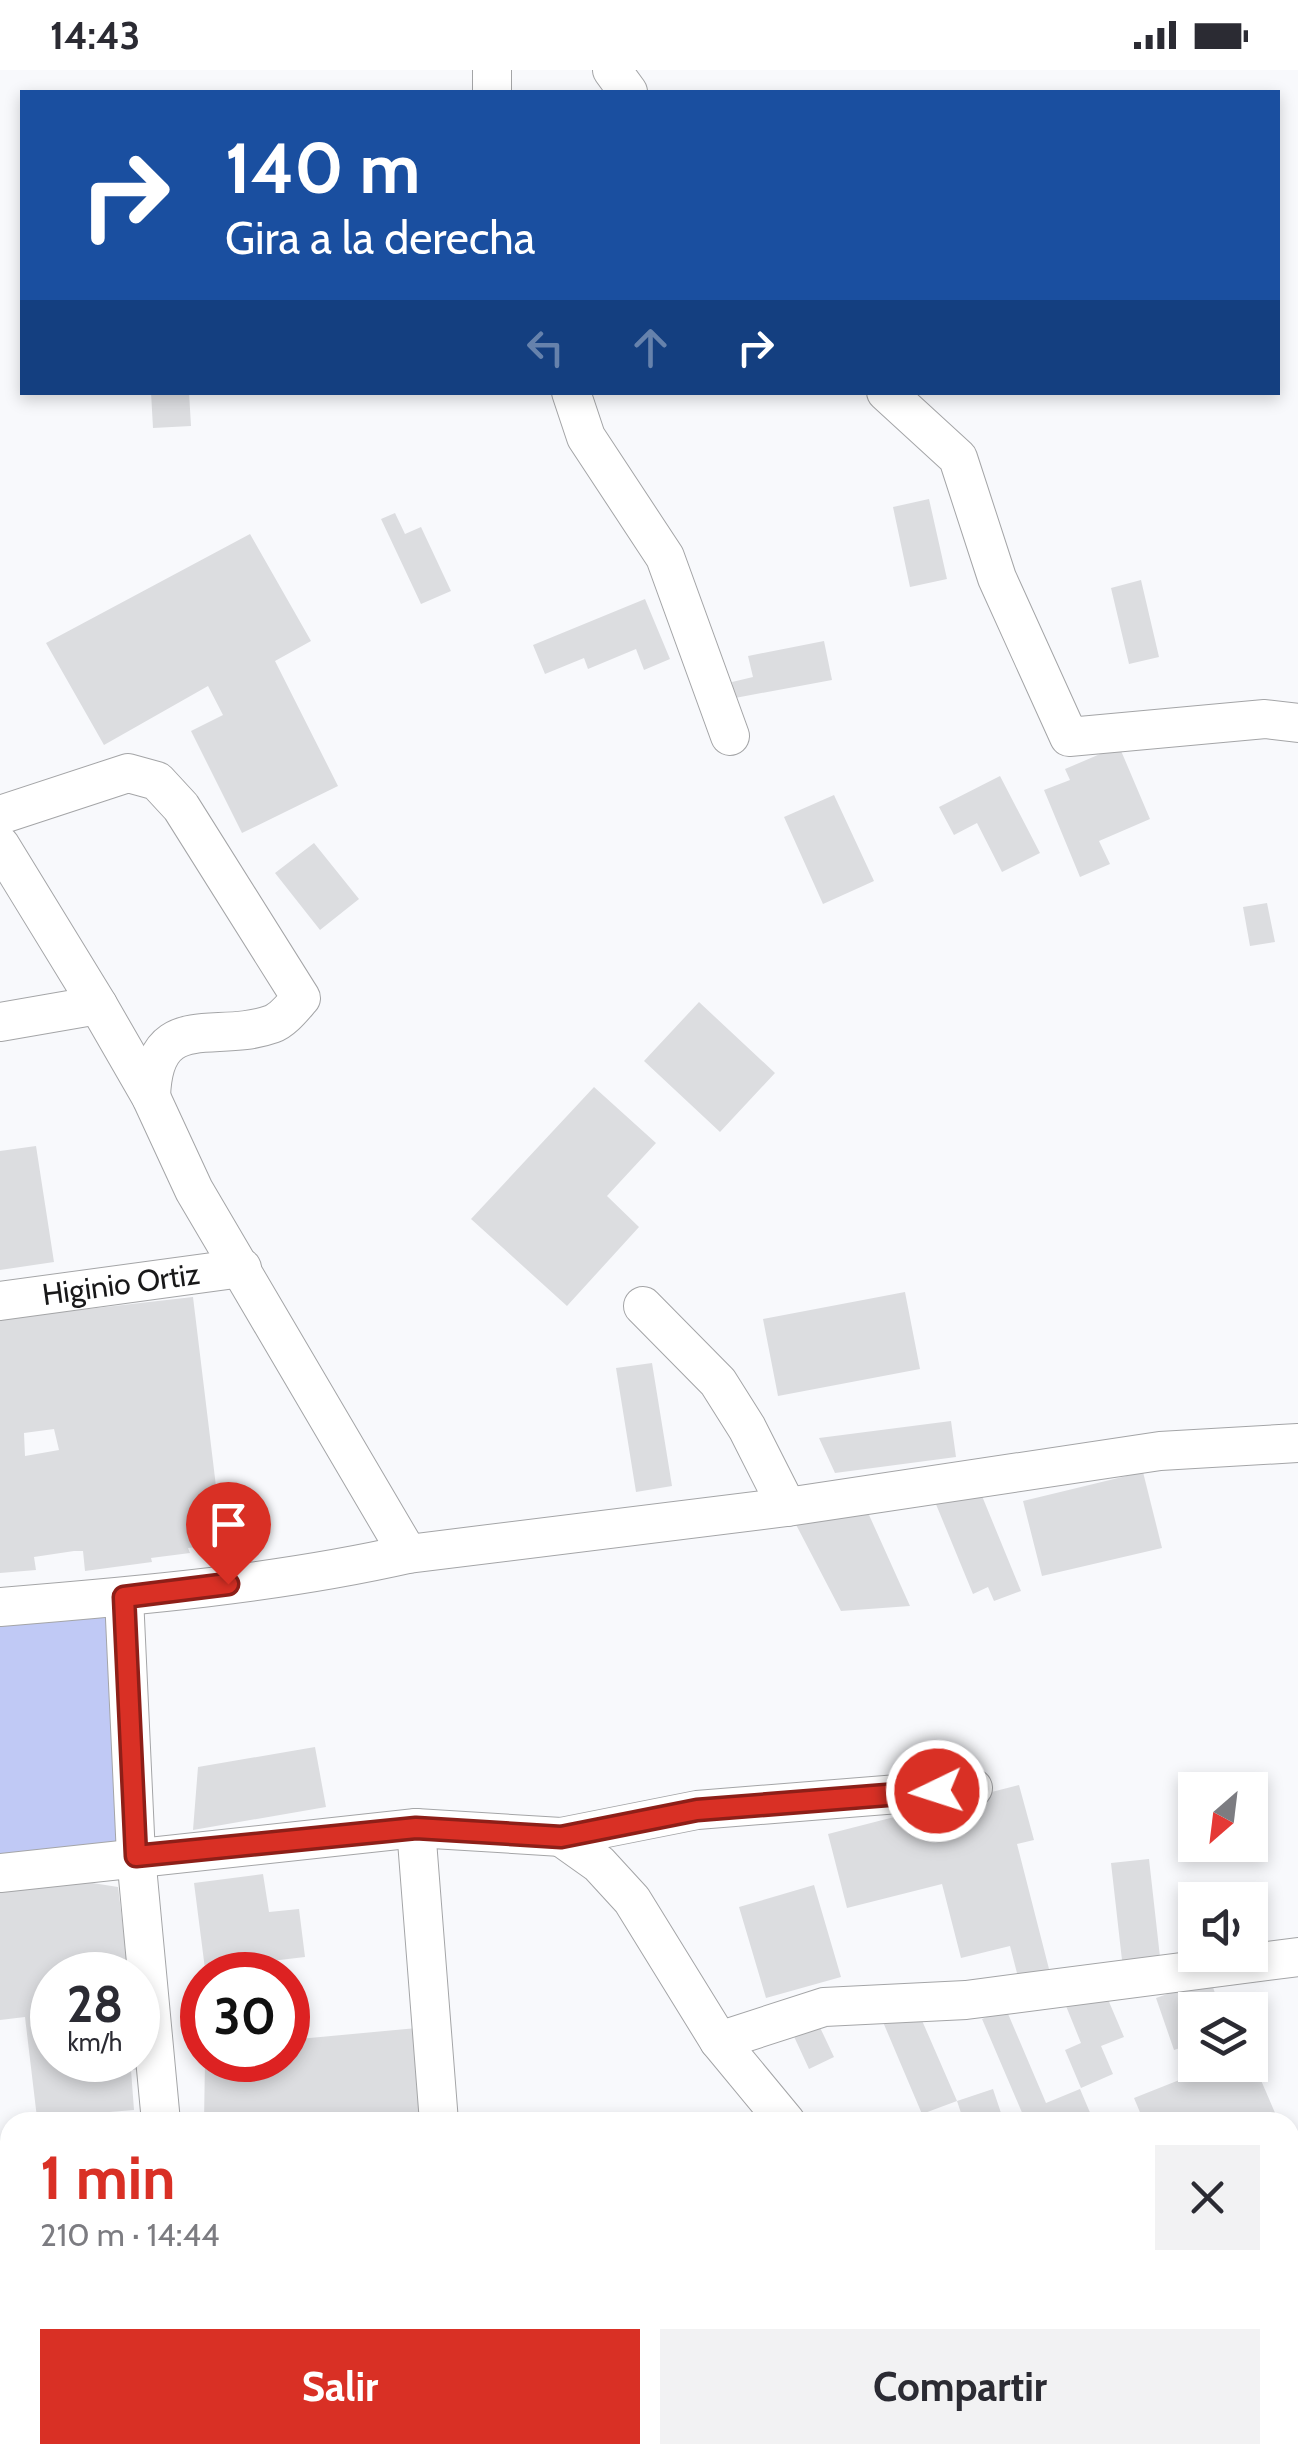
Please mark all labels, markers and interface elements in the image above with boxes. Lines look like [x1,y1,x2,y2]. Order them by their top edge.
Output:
text: 14:43 [50,12,140,59]
text: 140 m [225,125,420,211]
icon: right [60,130,190,260]
text: Gira a la derecha [225,211,535,265]
icon: left [518,320,573,375]
icon: ahead [623,320,678,375]
icon: right [728,320,783,375]
street label: Higinio Ortiz [40,1255,202,1313]
pin [186,1482,271,1585]
icon: arrive [201,1497,256,1552]
position arrow [885,1739,989,1843]
north arrow [1178,1772,1268,1862]
map controls [1178,1772,1268,2082]
button: sound [1178,1882,1268,1972]
speed limit sign: 30 [180,1952,310,2082]
text: 28 [67,1974,123,2035]
button: layers [1178,1992,1268,2082]
text: km/h [68,2027,122,2057]
text: 1 min [40,2141,175,2214]
button: close [1155,2145,1260,2250]
text: 210 m · 14:44 [40,2215,219,2254]
button: Salir [40,2329,640,2444]
button: Compartir [660,2329,1260,2444]

